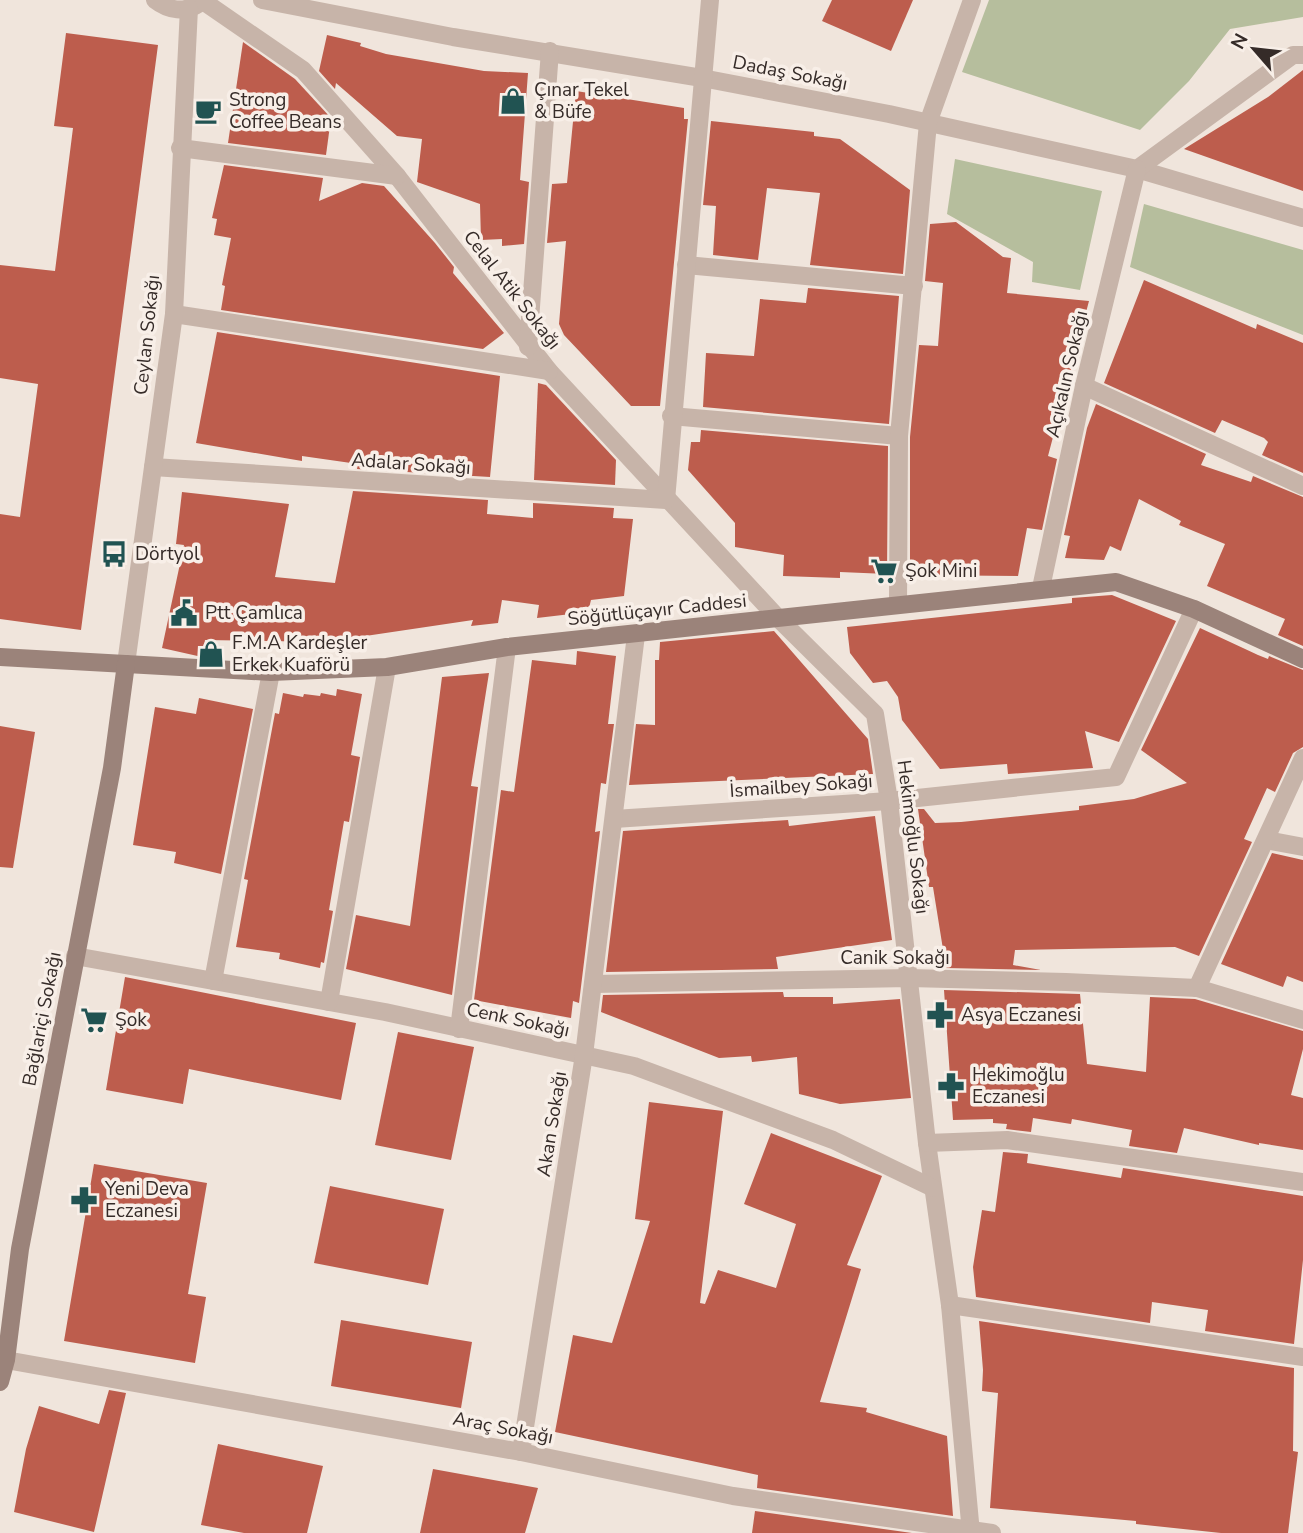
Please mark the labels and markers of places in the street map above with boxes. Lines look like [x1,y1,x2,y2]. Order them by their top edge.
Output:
place label: Çınar Tekel & Büfe [534,77,629,125]
shop icon: Çınar Tekel & Büfe [498,86,528,116]
place label: Strong Coffee Beans [229,87,342,135]
cafe icon: Strong Coffee Beans [193,96,223,126]
bus stop icon: Dörtyol [99,539,129,569]
place label: Dörtyol [135,541,200,567]
supermarket icon: Şok Mini [869,556,899,586]
place label: Şok Mini [905,558,978,584]
public building icon: Ptt Çamlıca [169,598,199,628]
place label: Ptt Çamlıca [205,600,303,626]
place label: F.M.A Kardeşler Erkek Kuaförü [232,630,368,678]
shop icon: F.M.A Kardeşler Erkek Kuaförü [196,639,226,669]
pharmacy icon: Asya Eczanesi [925,1000,955,1030]
place label: Asya Eczanesi [961,1002,1081,1028]
supermarket icon: Şok [79,1005,109,1035]
place label: Şok [115,1007,147,1033]
place label: Hekimoğlu Eczanesi [972,1062,1065,1110]
pharmacy icon: Hekimoğlu Eczanesi [936,1071,966,1101]
place label: Yeni Deva Eczanesi [104,1176,189,1224]
pharmacy icon: Yeni Deva Eczanesi [69,1185,99,1215]

